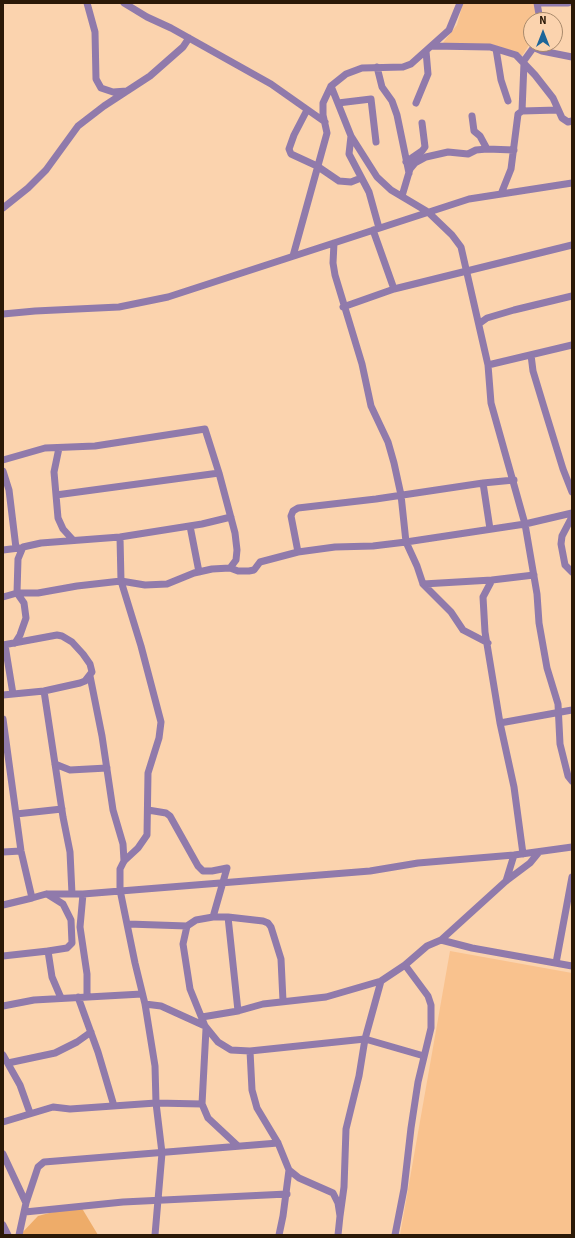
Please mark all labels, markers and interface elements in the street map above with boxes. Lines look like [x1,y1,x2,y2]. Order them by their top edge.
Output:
north arrow [523,12,563,52]
text: N [539,13,547,28]

